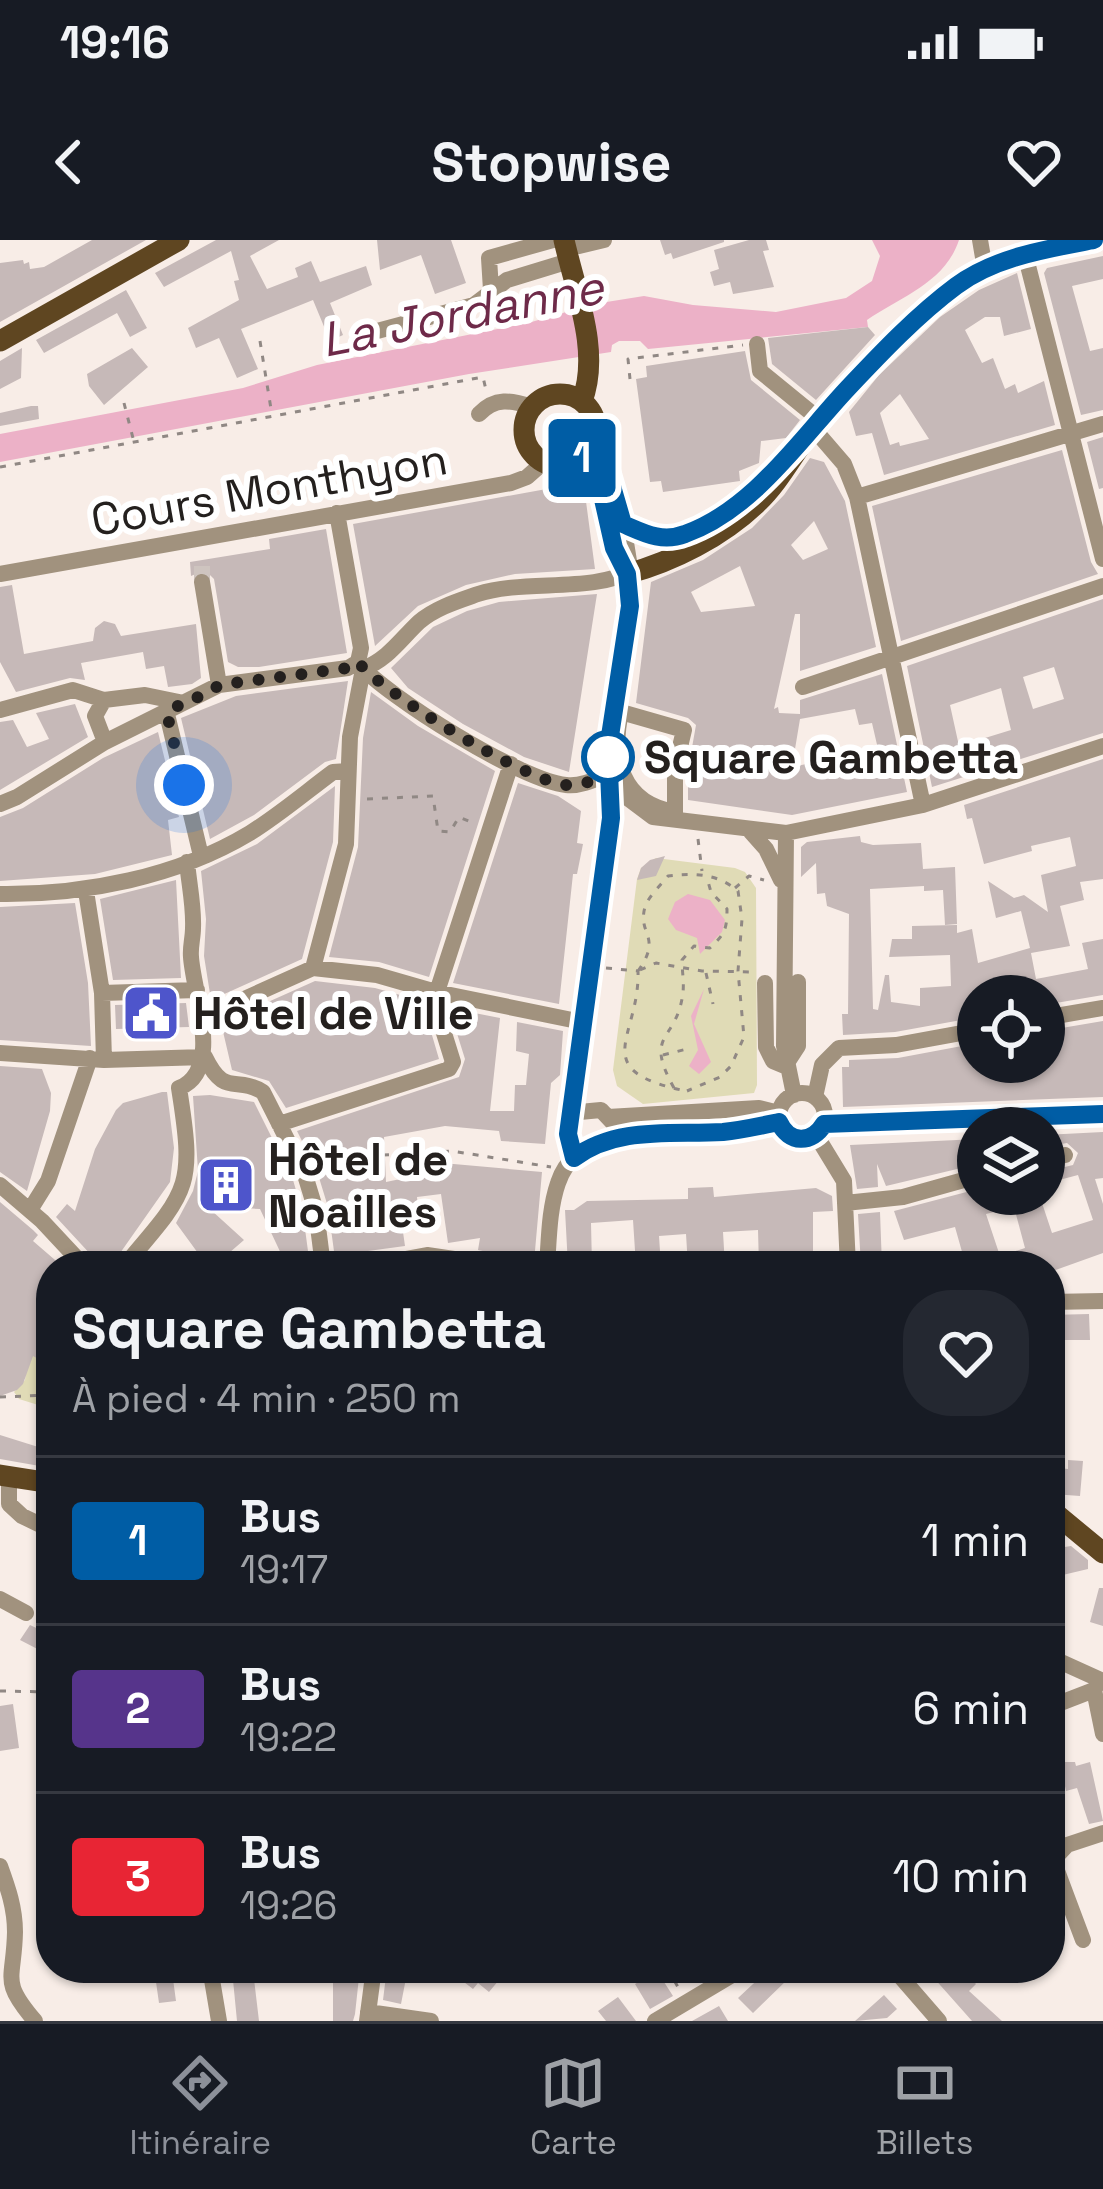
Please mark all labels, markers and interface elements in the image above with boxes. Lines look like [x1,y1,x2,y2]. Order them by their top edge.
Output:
text: 19:16 [60,14,170,71]
text: Stopwise [432,128,671,197]
icon: back [36,129,102,195]
icon: heart [1001,129,1067,195]
water label: La Jordanne [316,256,610,371]
line badge: 1 [543,419,621,497]
street label: Cours Monthyon [87,430,452,549]
text: 1 [573,431,591,484]
place label: Square Gambetta [644,729,1018,786]
marker: Square Gambetta [583,732,633,782]
your location [154,755,214,815]
map controls [957,975,1065,1215]
button: locate [957,975,1065,1083]
public building icon: Hôtel de Ville [120,982,182,1044]
place label: Hôtel de Ville [193,985,474,1042]
button: layers [957,1107,1065,1215]
place label: Hôtel de Noailles [268,1131,448,1240]
building icon: Hôtel de Noailles [195,1154,257,1216]
button: heart [903,1290,1029,1416]
text: Square Gambetta [72,1292,546,1365]
text: À pied · 4 min · 250 m [72,1374,460,1423]
text: Bus [240,1488,321,1545]
text: 1 min [921,1512,1029,1569]
text: 1 [129,1514,147,1567]
text: 19:17 [240,1545,328,1594]
text: Bus [240,1656,321,1713]
text: 6 min [913,1680,1029,1737]
text: 2 [126,1682,150,1735]
text: 19:22 [240,1713,337,1762]
text: Bus [240,1824,321,1881]
text: 10 min [892,1848,1029,1905]
text: 3 [125,1850,151,1903]
text: 19:26 [240,1881,337,1930]
tab: Itinéraire [130,2050,271,2164]
tab: Carte [530,2050,617,2164]
tab: Billets [876,2050,973,2164]

